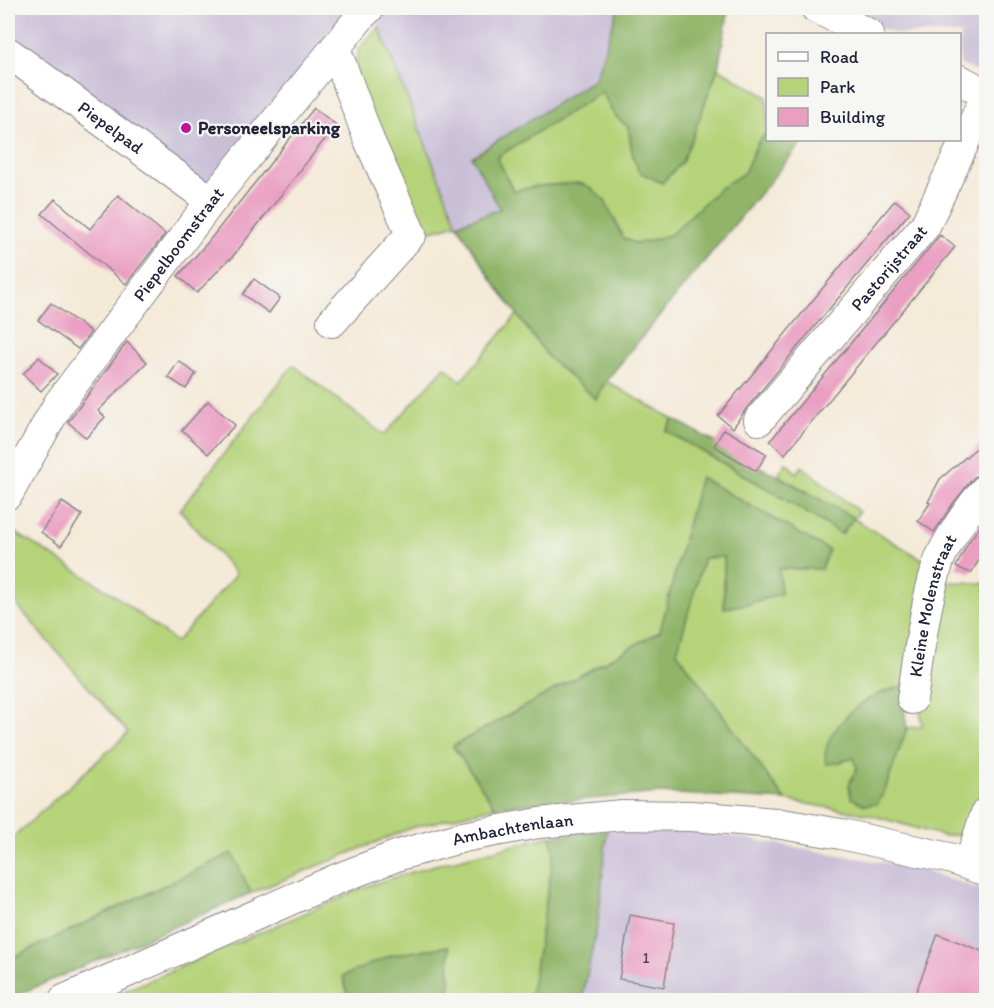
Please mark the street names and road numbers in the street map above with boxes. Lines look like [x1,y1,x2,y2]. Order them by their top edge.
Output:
street label: Piepelpad [74,96,148,159]
street label: Piepelboomstraat [128,183,229,306]
street label: Pastorijstraat [846,220,932,316]
street label: Kleine Molenstraat [905,530,962,678]
street label: Ambachtenlaan [450,809,575,851]

